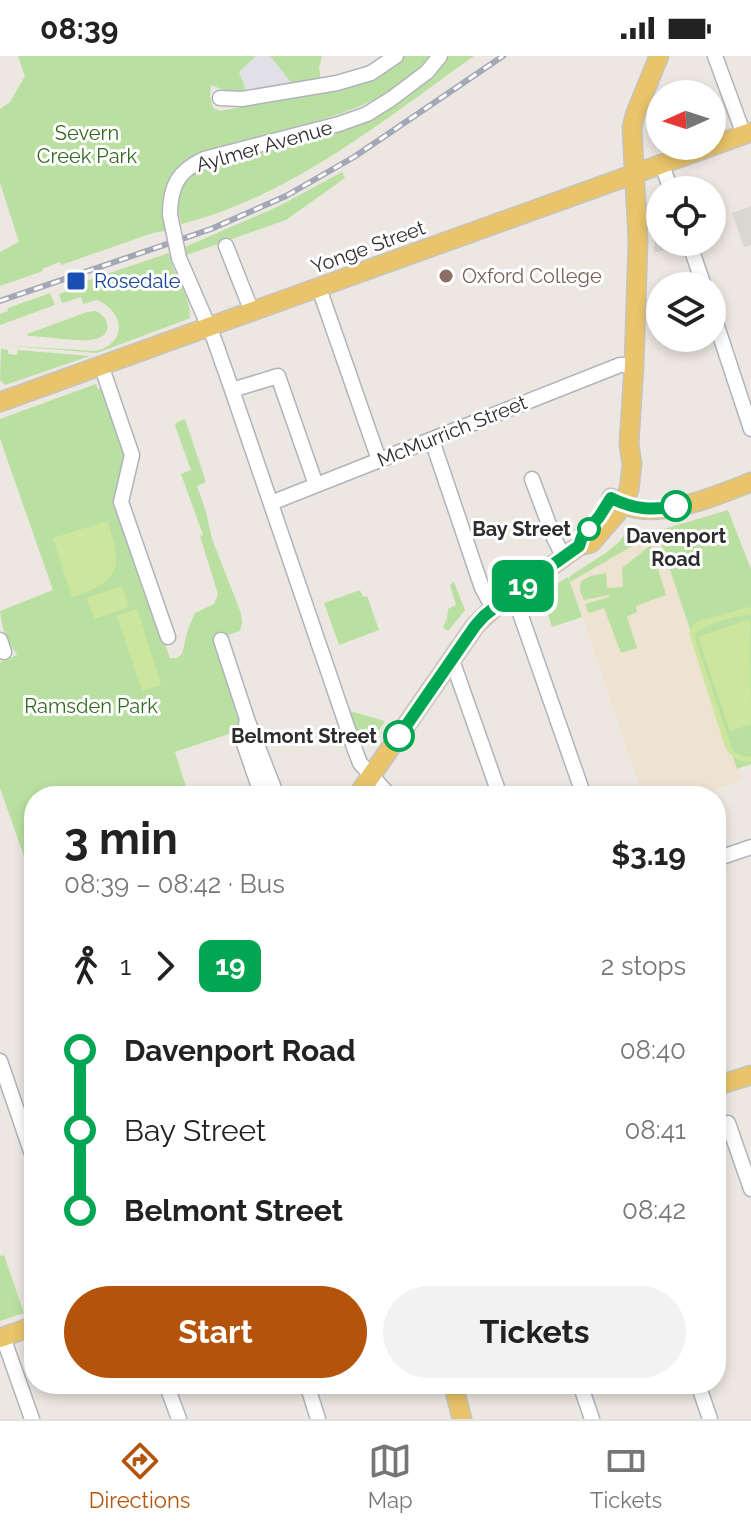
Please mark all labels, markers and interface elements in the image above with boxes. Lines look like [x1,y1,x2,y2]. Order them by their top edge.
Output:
text: 08:39 [40,11,118,46]
north arrow [646,80,726,160]
map controls [646,80,726,352]
street label: Aylmer Avenue [193,115,335,177]
park label: Severn Creek Park [37,121,138,168]
button: locate [646,176,726,256]
street label: Yonge Street [308,215,428,279]
place label: Oxford College [462,264,602,288]
marker: Oxford College [437,267,455,285]
place label: Rosedale [94,269,181,293]
marker: Rosedale [65,270,87,292]
button: layers [646,272,726,352]
street label: McMurrich Street [374,390,531,472]
marker: Davenport Road [661,491,691,521]
place label: Bay Street [472,517,571,541]
marker: Bay Street [578,518,600,540]
place label: Davenport Road [626,524,726,571]
line badge: 19 [487,560,559,612]
text: 19 [508,569,538,602]
park label: Ramsden Park [24,694,158,718]
marker: Belmont Street [384,721,414,751]
place label: Belmont Street [231,724,377,748]
text: 3 min [64,813,178,864]
text: $3.19 [611,837,686,872]
text: 08:39 – 08:42 · Bus [64,869,285,899]
icon: walk [64,944,108,988]
icon: forward [143,944,187,988]
text: 19 [215,949,245,982]
text: 1 [120,951,131,981]
text: 2 stops [601,951,686,981]
text: Davenport Road [124,1033,356,1068]
text: 08:40 [620,1035,686,1065]
text: Bay Street [124,1113,266,1148]
text: 08:41 [624,1115,686,1145]
text: Belmont Street [124,1193,343,1228]
text: 08:42 [622,1195,686,1225]
button: Start [64,1286,367,1378]
button: Tickets [383,1286,686,1378]
tab: Directions [89,1439,190,1513]
tab: Map [368,1439,413,1513]
tab: Tickets [590,1439,662,1513]

